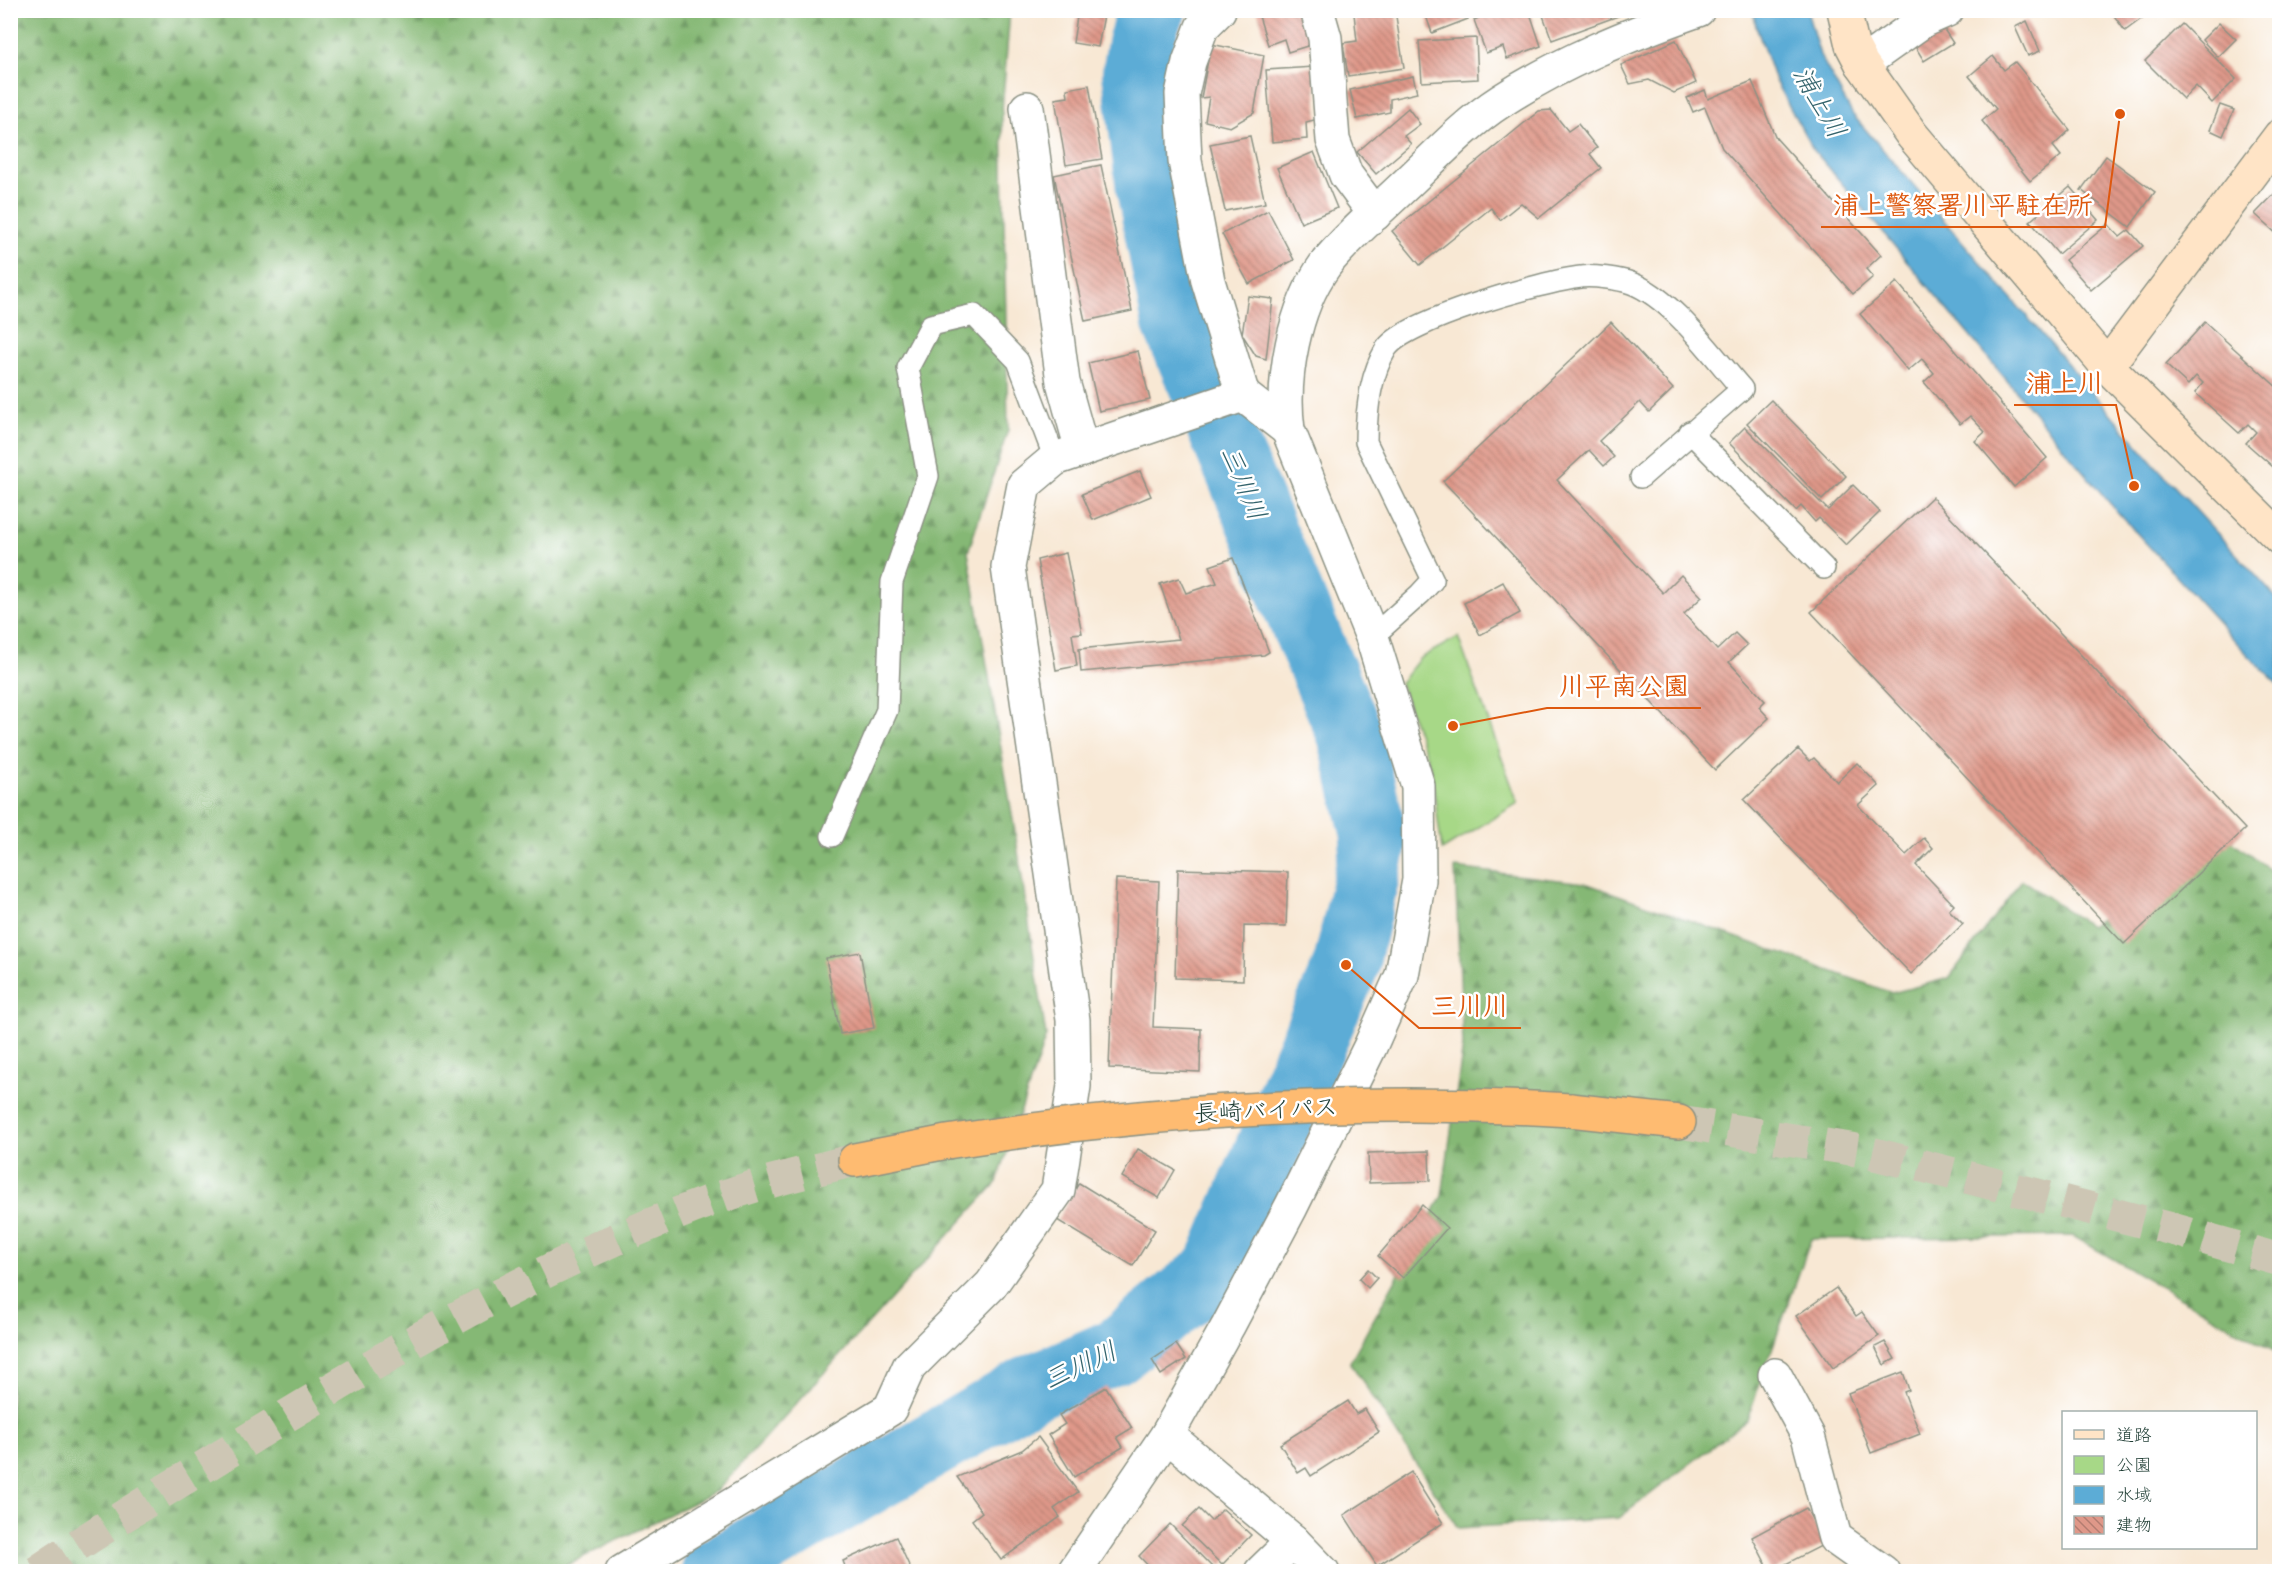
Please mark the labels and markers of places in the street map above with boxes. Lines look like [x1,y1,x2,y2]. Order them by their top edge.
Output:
callout: 浦上警察署川平駐在所 [1821,183,2105,227]
callout: 浦上川 [2014,361,2116,405]
callout: 川平南公園 [1547,664,1701,708]
callout: 三川川 [1419,984,1521,1028]

